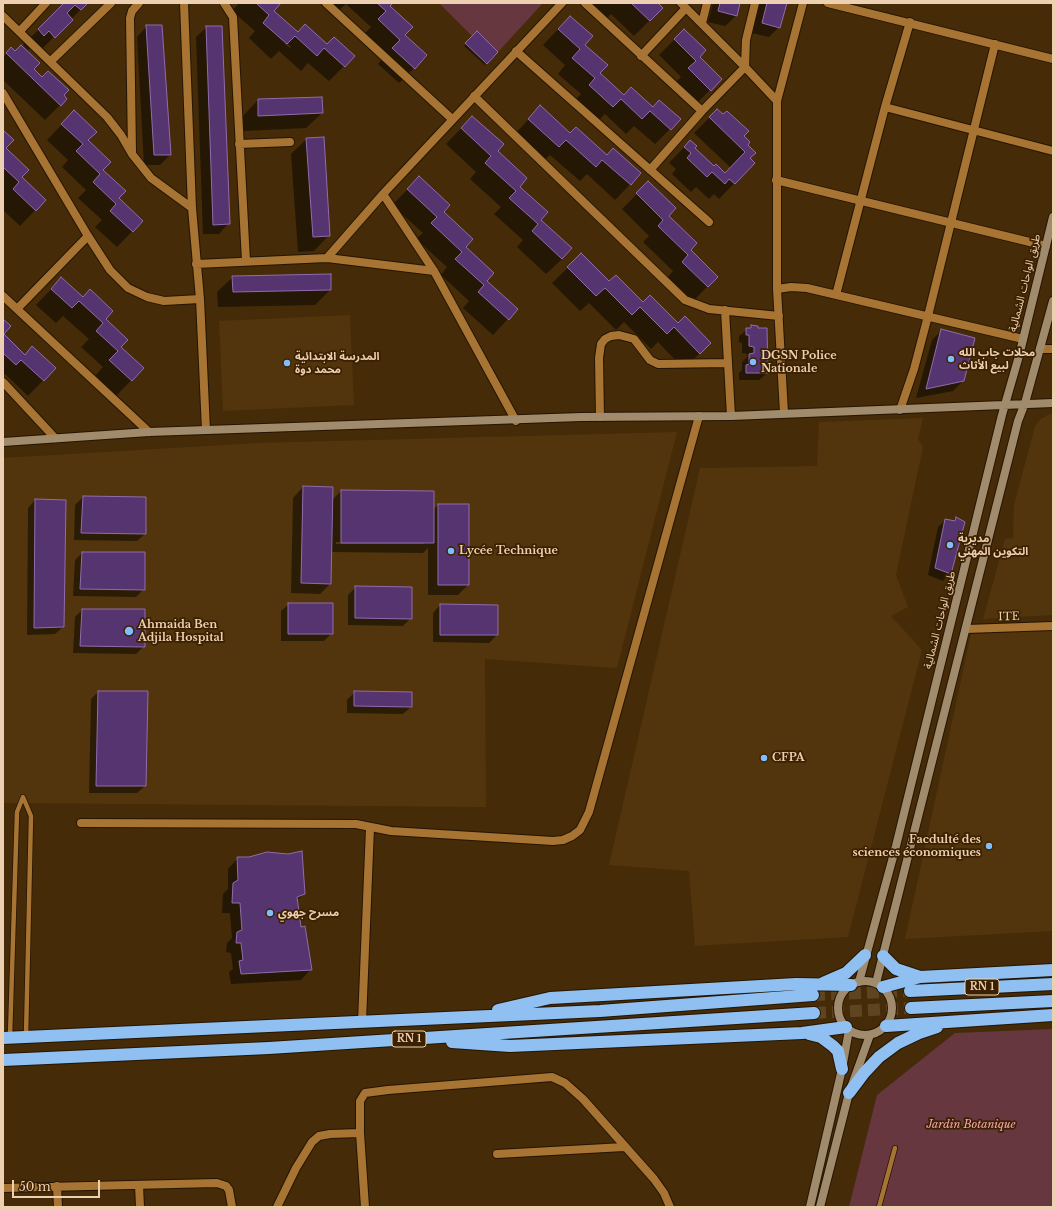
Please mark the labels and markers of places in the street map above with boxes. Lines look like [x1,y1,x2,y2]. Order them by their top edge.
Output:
place label: محلات جاب الله لبيع الأثاث [959,346,1035,372]
place label: DGSN Police Nationale [761,349,837,375]
place label: المدرسة الابتدائية محمد دوة [295,350,379,376]
marker: محلات جاب الله لبيع الأثاث [946,354,956,364]
marker: DGSN Police Nationale [748,357,758,367]
marker: المدرسة الابتدائية محمد دوة [282,358,292,368]
place label: مديرية التكوين المهني [958,532,1028,558]
marker: مديرية التكوين المهني [945,540,955,550]
place label: Lycée Technique [459,544,558,558]
marker: Lycée Technique [446,546,456,556]
place label: Ahmaida Ben Adjila Hospital [138,618,224,644]
marker: Ahmaida Ben Adjila Hospital [123,625,135,637]
place label: CFPA [772,751,805,765]
marker: CFPA [759,753,769,763]
place label: Facdulté des sciences économiques [853,833,981,859]
marker: Facdulté des sciences économiques [984,841,994,851]
place label: مسرح جهوي [278,906,339,920]
marker: مسرح جهوي [265,908,275,918]

